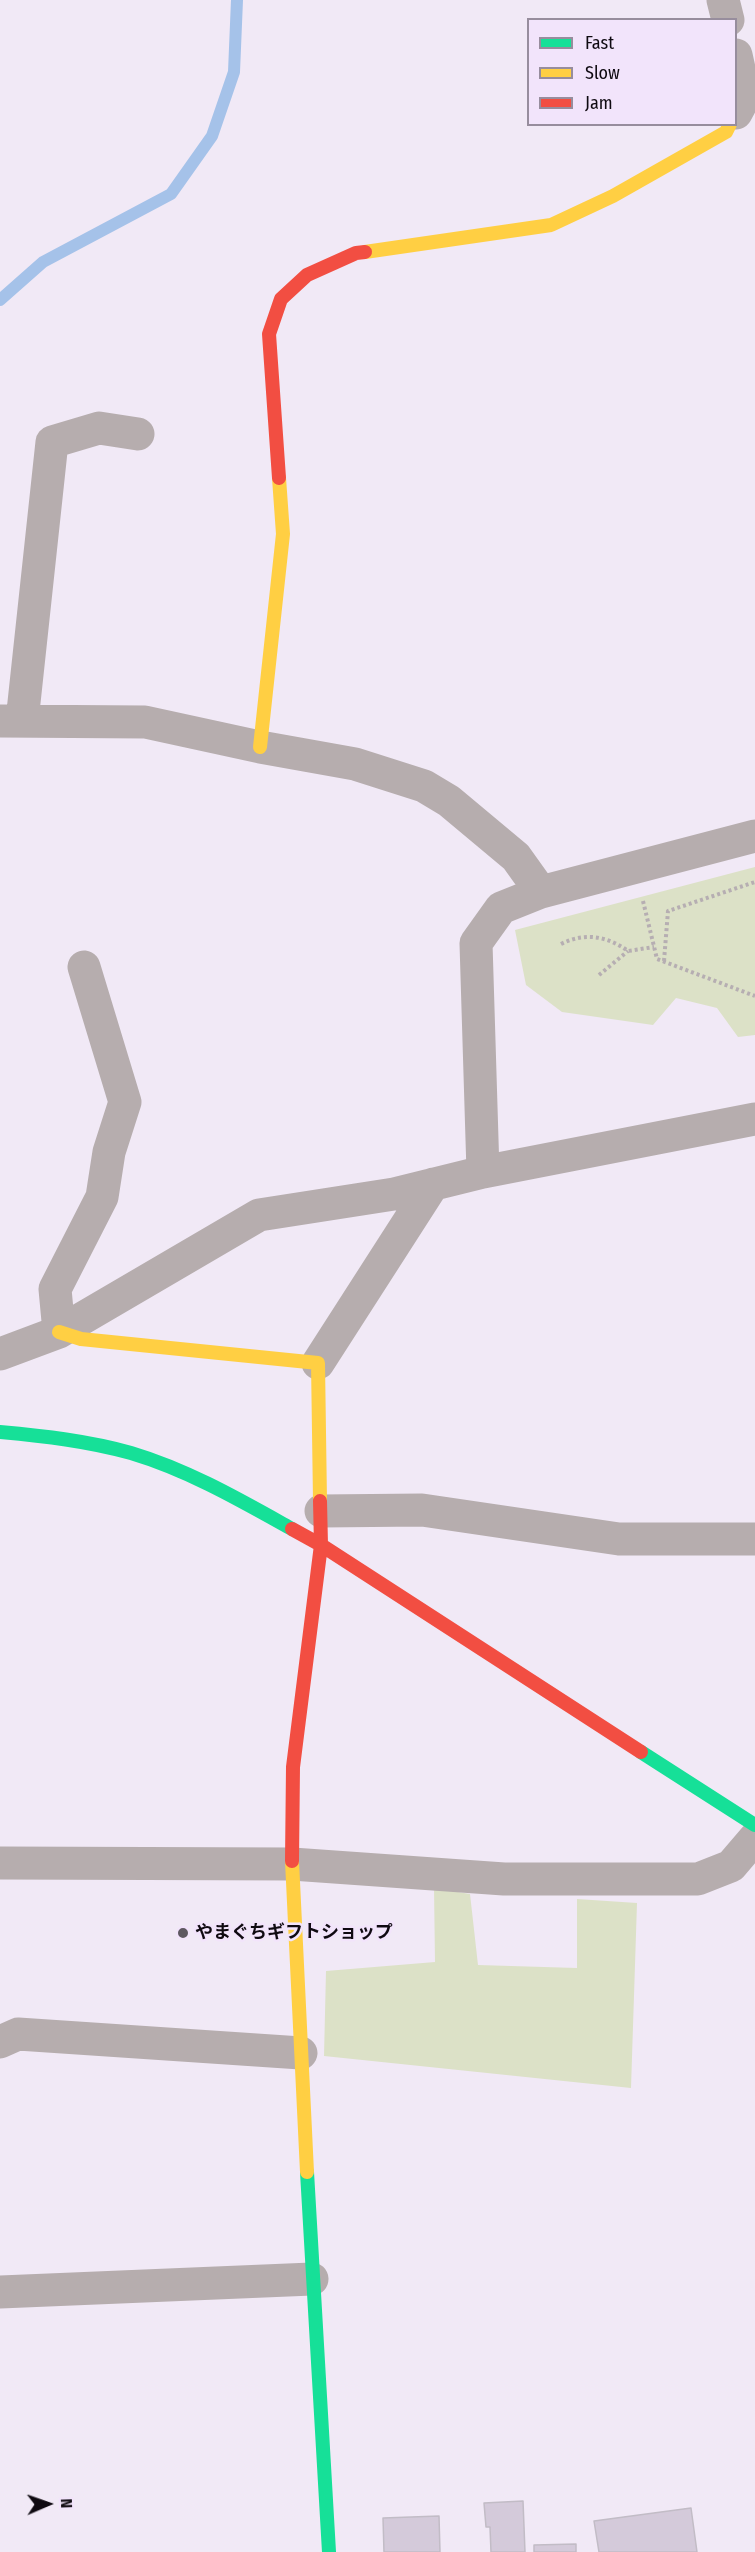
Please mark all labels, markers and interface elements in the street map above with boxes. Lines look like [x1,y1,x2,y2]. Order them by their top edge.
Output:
legend [527,18,737,126]
text: Fast [585,32,614,54]
text: Slow [585,62,620,84]
text: Jam [585,92,613,114]
place label: やまぐちギフトショップ [195,1922,393,1944]
marker: やまぐちギフトショップ [176,1926,190,1940]
north arrow [18,2474,78,2534]
text: N [57,2498,76,2508]

